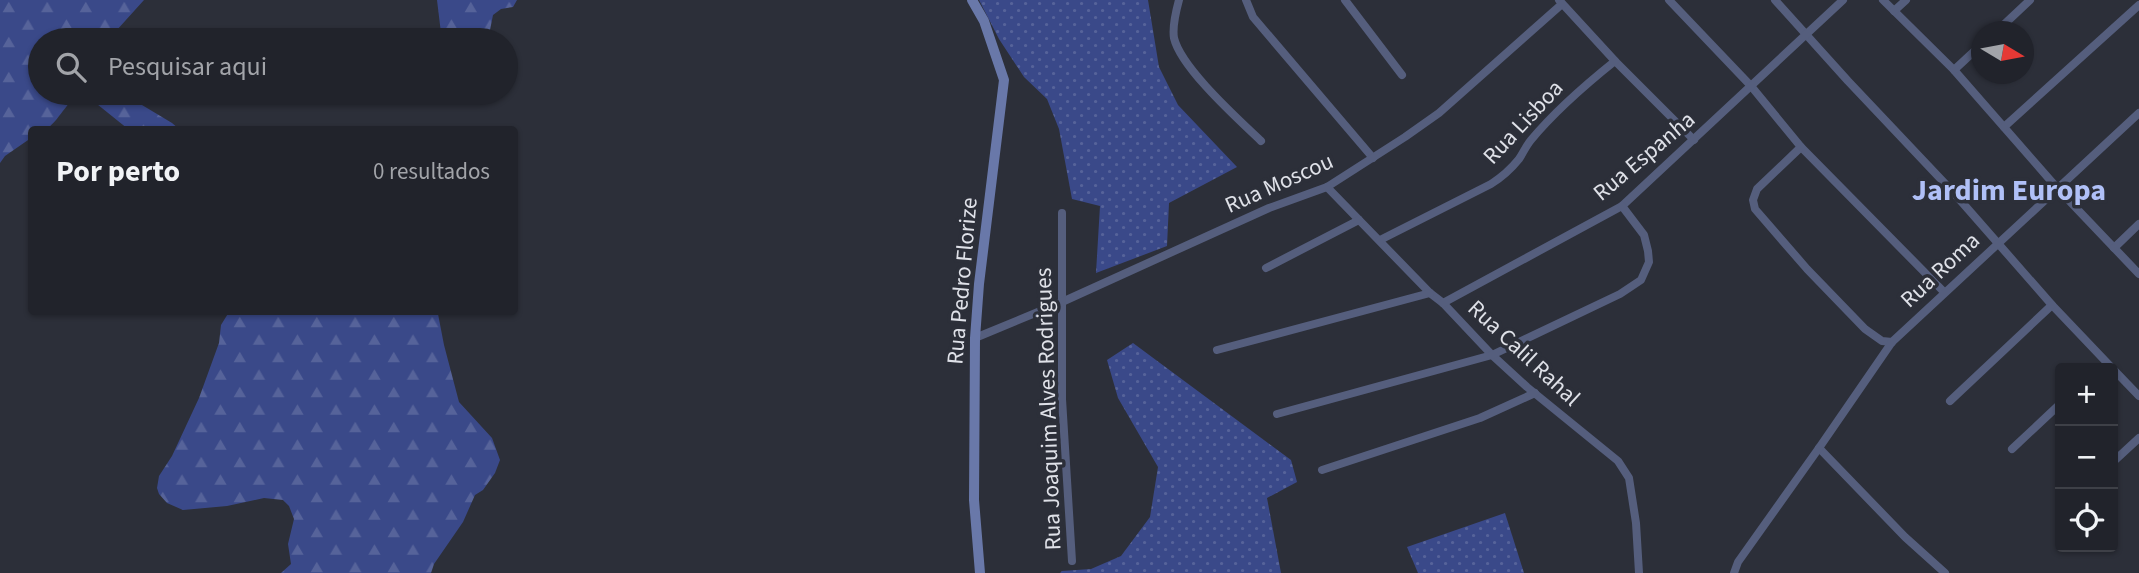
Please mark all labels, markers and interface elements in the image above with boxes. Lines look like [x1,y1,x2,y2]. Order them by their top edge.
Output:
north arrow [1971,21,2034,84]
search box [28,28,518,105]
icon: search [52,48,90,86]
text: Pesquisar aqui [108,48,267,85]
street label: Rua Lisboa [1475,72,1571,172]
street label: Rua Espanha [1586,103,1702,209]
street label: Rua Moscou [1220,144,1338,222]
text: Por perto [56,150,180,193]
text: 0 resultados [373,155,490,188]
district label: Jardim Europa [1912,169,2106,212]
street label: Rua Pedro Florize [938,196,986,366]
street label: Rua Roma [1893,225,1987,315]
street label: Rua Joaquim Alves Rodrigues [1027,267,1069,551]
street label: Rua Calil Rahal [1460,292,1588,414]
map controls [2055,363,2118,552]
button: + [2055,363,2118,426]
button: − [2055,426,2118,489]
button: locate [2055,489,2118,552]

